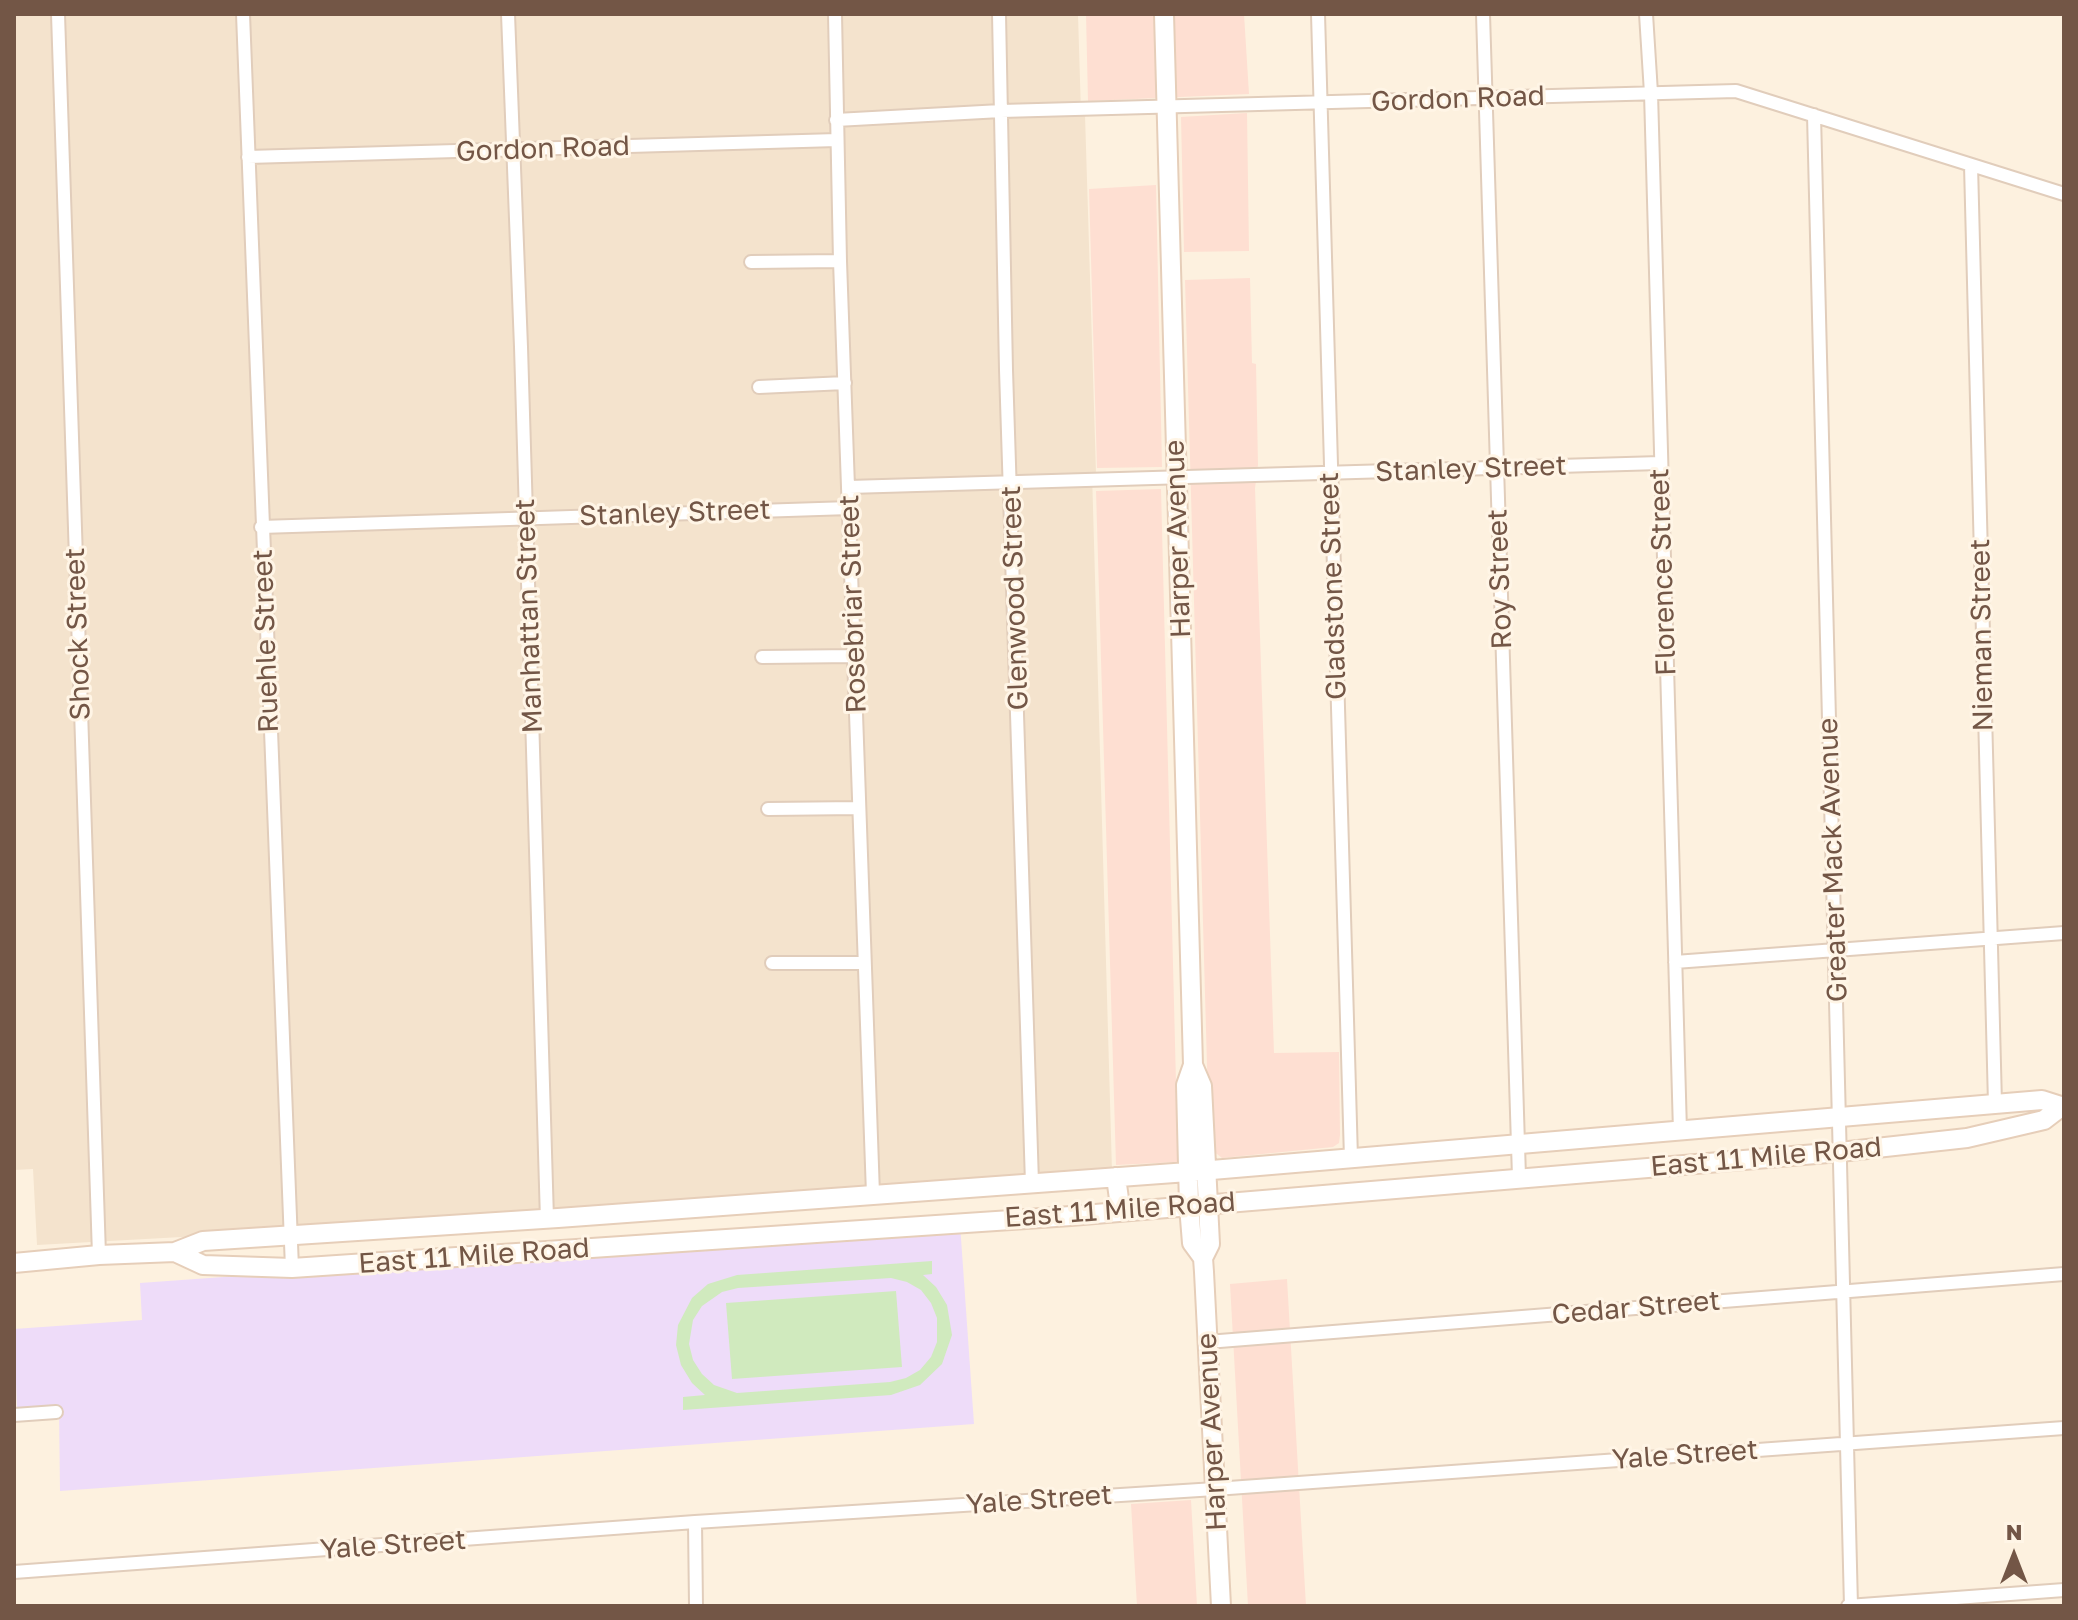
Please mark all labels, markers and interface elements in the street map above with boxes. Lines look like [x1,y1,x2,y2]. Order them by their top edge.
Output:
street label: Gordon Road [1370,79,1546,119]
street label: Gordon Road [455,129,631,169]
street label: Harper Avenue [1158,439,1198,639]
street label: Stanley Street [1375,449,1567,489]
street label: Florence Street [1643,468,1683,676]
street label: Gladstone Street [1312,472,1354,700]
street label: Glenwood Street [994,485,1036,711]
street label: Stanley Street [579,493,771,533]
street label: Rosebriar Street [832,494,874,714]
street label: Manhattan Street [508,498,550,734]
street label: Roy Street [1481,508,1519,650]
street label: Nieman Street [1964,538,2000,732]
street label: Shock Street [58,547,98,721]
street label: Ruehle Street [246,549,286,733]
street label: Greater Mack Avenue [1811,717,1855,1003]
street label: East 11 Mile Road [1649,1130,1883,1184]
street label: East 11 Mile Road [1003,1185,1237,1235]
street label: East 11 Mile Road [357,1231,591,1281]
street label: Cedar Street [1550,1284,1722,1332]
street label: Harper Avenue [1190,1332,1234,1532]
street label: Yale Street [1611,1433,1759,1477]
street label: Yale Street [965,1478,1113,1522]
north arrow [1974,1516,2054,1596]
text: N [2006,1518,2022,1545]
street label: Yale Street [319,1523,467,1567]

